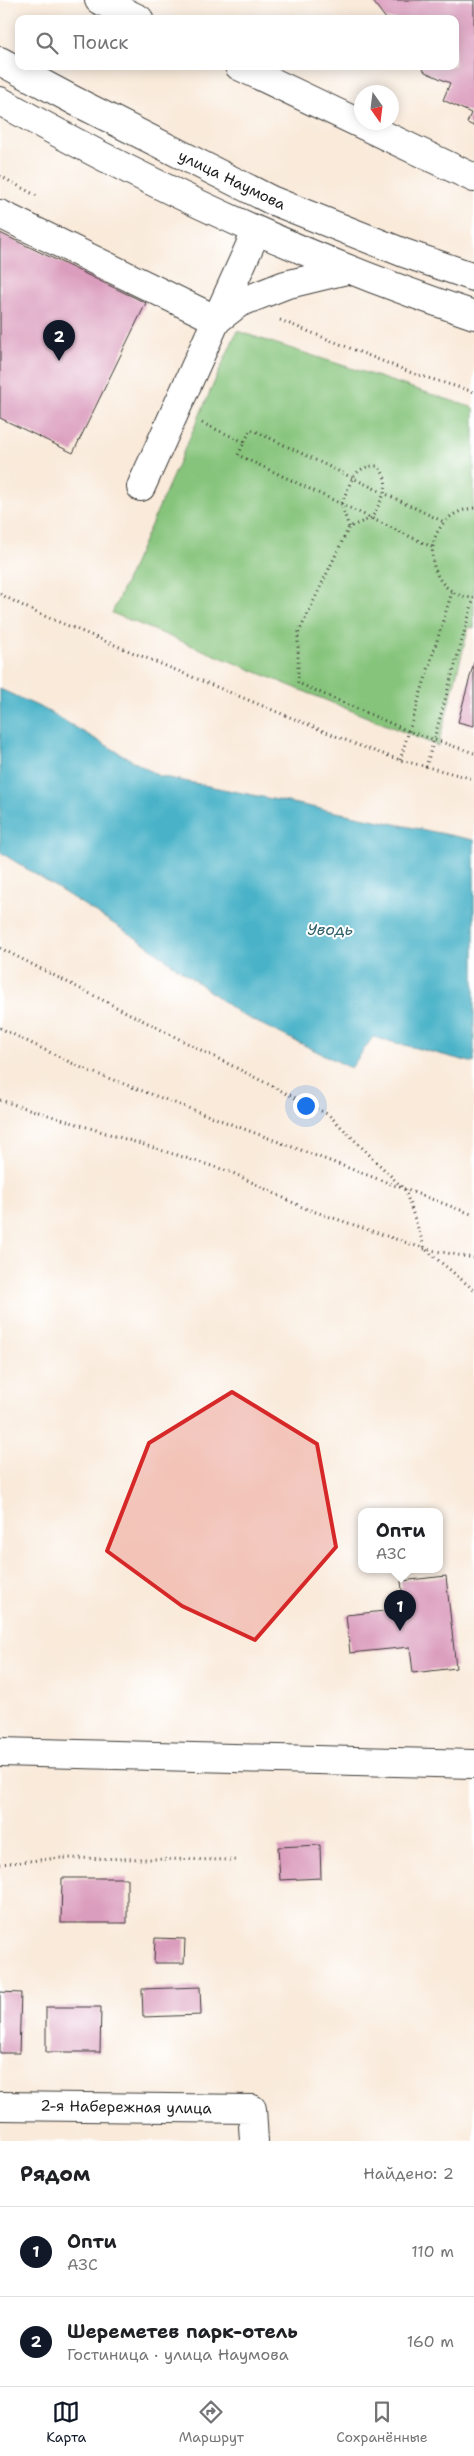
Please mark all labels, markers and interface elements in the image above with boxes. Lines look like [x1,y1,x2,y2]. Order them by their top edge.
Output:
search box [15,15,459,70]
icon: search [33,29,61,57]
text: Поиск [73,30,128,55]
north arrow [354,85,399,130]
street label: улица Наумова [175,145,289,215]
pin: 2 [43,320,75,361]
water label: Уводь [307,919,353,940]
your location [293,1093,319,1119]
popup [358,1508,443,1573]
text: Опти [376,1518,425,1543]
text: АЗС [376,1543,406,1564]
pin: 1 [384,1590,416,1631]
street label: 2-я Набережная улица [40,2096,212,2119]
text: Рядом [20,2160,90,2188]
text: Найдено: 2 [363,2163,454,2184]
text: Опти [67,2229,117,2254]
text: 1 [32,2241,40,2262]
text: 110 m [411,2241,454,2262]
text: АЗС [67,2254,98,2275]
text: Шереметев парк-отель [67,2319,298,2344]
text: 2 [30,2331,42,2352]
text: 160 m [407,2331,454,2352]
text: Гостиница · улица Наумова [67,2344,289,2365]
tab: Карта [46,2398,86,2446]
tab: Маршрут [179,2398,244,2446]
tab: Сохранённые [336,2398,428,2446]

